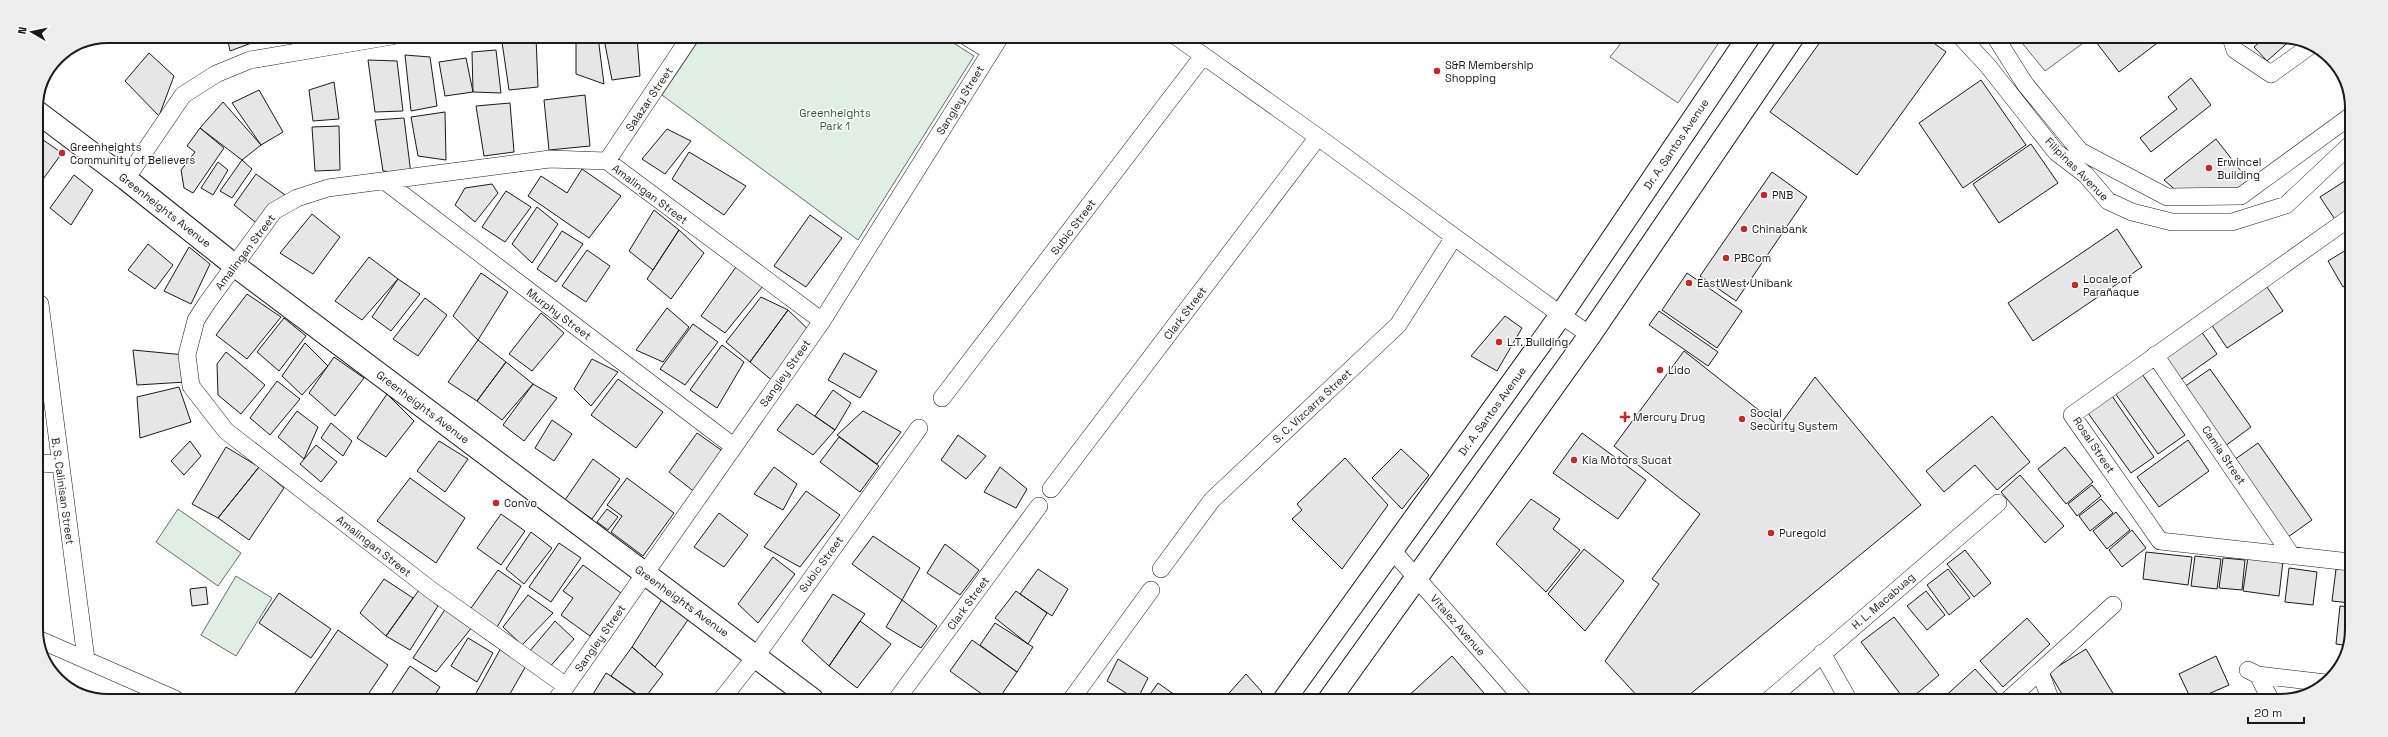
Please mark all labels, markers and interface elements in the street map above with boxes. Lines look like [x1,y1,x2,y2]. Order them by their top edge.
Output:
north arrow [12,12,52,52]
text: N [15,26,30,35]
place label: S&R Membership Shopping [1445,58,1534,85]
street label: Sangley Street [933,63,987,137]
street label: Salazar Street [622,64,676,134]
marker: S&R Membership Shopping [1432,66,1442,76]
street label: Dr. A. Santos Avenue [1640,96,1712,192]
park label: Greenheights Park 1 [799,106,871,133]
street label: Filipinas Avenue [2042,134,2112,204]
place label: Greenheights Community of Believers [70,140,195,167]
marker: Greenheights Community of Believers [57,148,67,158]
place label: Erwincel Building [2217,155,2261,182]
street label: Amalingan Street [609,161,691,227]
marker: Erwincel Building [2204,163,2214,173]
street label: Greenheights Avenue [116,170,214,250]
place label: PNB [1772,188,1793,202]
marker: PNB [1759,190,1769,200]
street label: Subic Street [1047,196,1099,258]
street label: Amalingan Street [212,211,278,293]
place label: Chinabank [1752,222,1808,236]
marker: Chinabank [1739,224,1749,234]
place label: PBCom [1734,251,1771,265]
marker: PBCom [1721,253,1731,263]
place label: Locale of Parañaque [2083,272,2139,299]
place label: EastWest Unibank [1697,276,1793,290]
marker: EastWest Unibank [1684,278,1694,288]
marker: Locale of Parañaque [2070,280,2080,290]
street label: Clark Street [1161,284,1209,342]
street label: Murphy Street [524,285,594,343]
place label: L.T. Building [1507,335,1568,349]
street label: Sangley Street [757,337,813,409]
marker: L.T. Building [1494,337,1504,347]
place label: Lido [1668,363,1691,377]
street label: Dr. A. Santos Avenue [1455,364,1529,458]
marker: Lido [1655,365,1665,375]
street label: S. C. Vizcarra Street [1270,366,1354,446]
street label: Greenheights Avenue [374,367,472,447]
place label: Social Security System [1750,406,1838,433]
place label: Mercury Drug [1633,410,1705,424]
marker: Mercury Drug [1620,412,1630,422]
marker: Social Security System [1737,414,1747,424]
street label: Rosal Street [2070,414,2118,476]
street label: Camia Street [2199,423,2249,487]
street label: B. S. Calinisan Street [49,437,77,545]
place label: Kia Motors Sucat [1582,453,1672,467]
marker: Kia Motors Sucat [1569,455,1579,465]
place label: Convo [504,496,537,510]
marker: Convo [491,498,501,508]
street label: Amalingan Street [334,512,414,580]
place label: Puregold [1779,526,1826,540]
marker: Puregold [1766,528,1776,538]
street label: Subic Street [796,533,846,595]
street label: Greenheights Avenue [632,562,732,640]
street label: H. L. Macabuag [1848,570,1918,632]
street label: Clark Street [944,574,992,632]
street label: Vitalez Avenue [1427,591,1489,659]
street label: Sangley Street [572,602,628,674]
scale bar [2248,699,2304,725]
text: 20 m [2254,705,2282,721]

